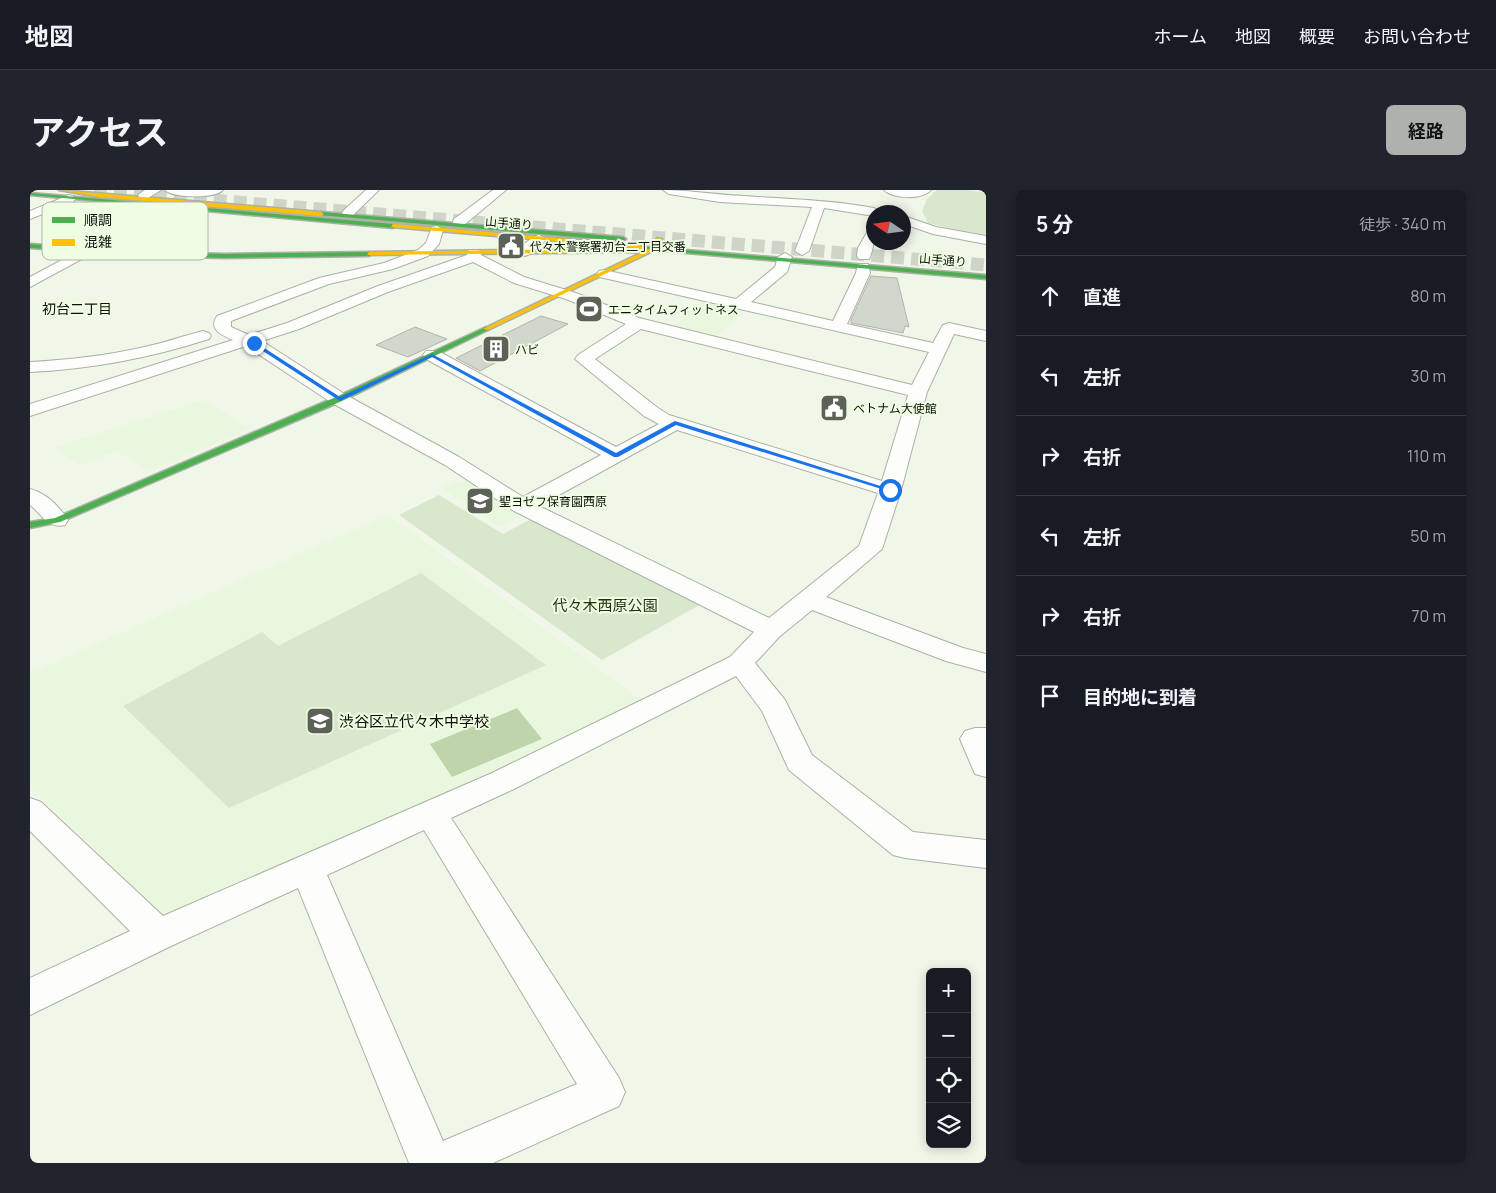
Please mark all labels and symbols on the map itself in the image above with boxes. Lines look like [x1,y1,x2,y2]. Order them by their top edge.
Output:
legend [42,202,208,260]
north arrow [866,205,911,250]
text: 順調 [84,210,112,229]
street label: 山手通り [484,212,534,234]
public building icon: 代々木警察署初台二丁目交番 [496,231,526,261]
text: 混雑 [84,232,112,251]
place label: 代々木警察署初台二丁目交番 [530,238,686,255]
street label: 山手通り [918,249,968,271]
sports icon: エニタイムフィットネス [574,294,604,324]
district label: 初台二丁目 [42,299,112,318]
place label: エニタイムフィットネス [608,301,739,318]
route end [243,332,266,355]
building icon: ハビ [481,334,511,364]
place label: ハビ [515,341,539,358]
public building icon: ベトナム大使館 [819,393,849,423]
place label: ベトナム大使館 [853,400,937,417]
route start [879,479,902,502]
school or university icon: 聖ヨゼフ保育園西原 [465,486,495,516]
place label: 聖ヨゼフ保育園西原 [499,493,607,510]
park label: 代々木西原公園 [552,595,658,616]
school or university icon: 渋谷区立代々木中学校 [305,706,335,736]
place label: 渋谷区立代々木中学校 [339,711,489,732]

